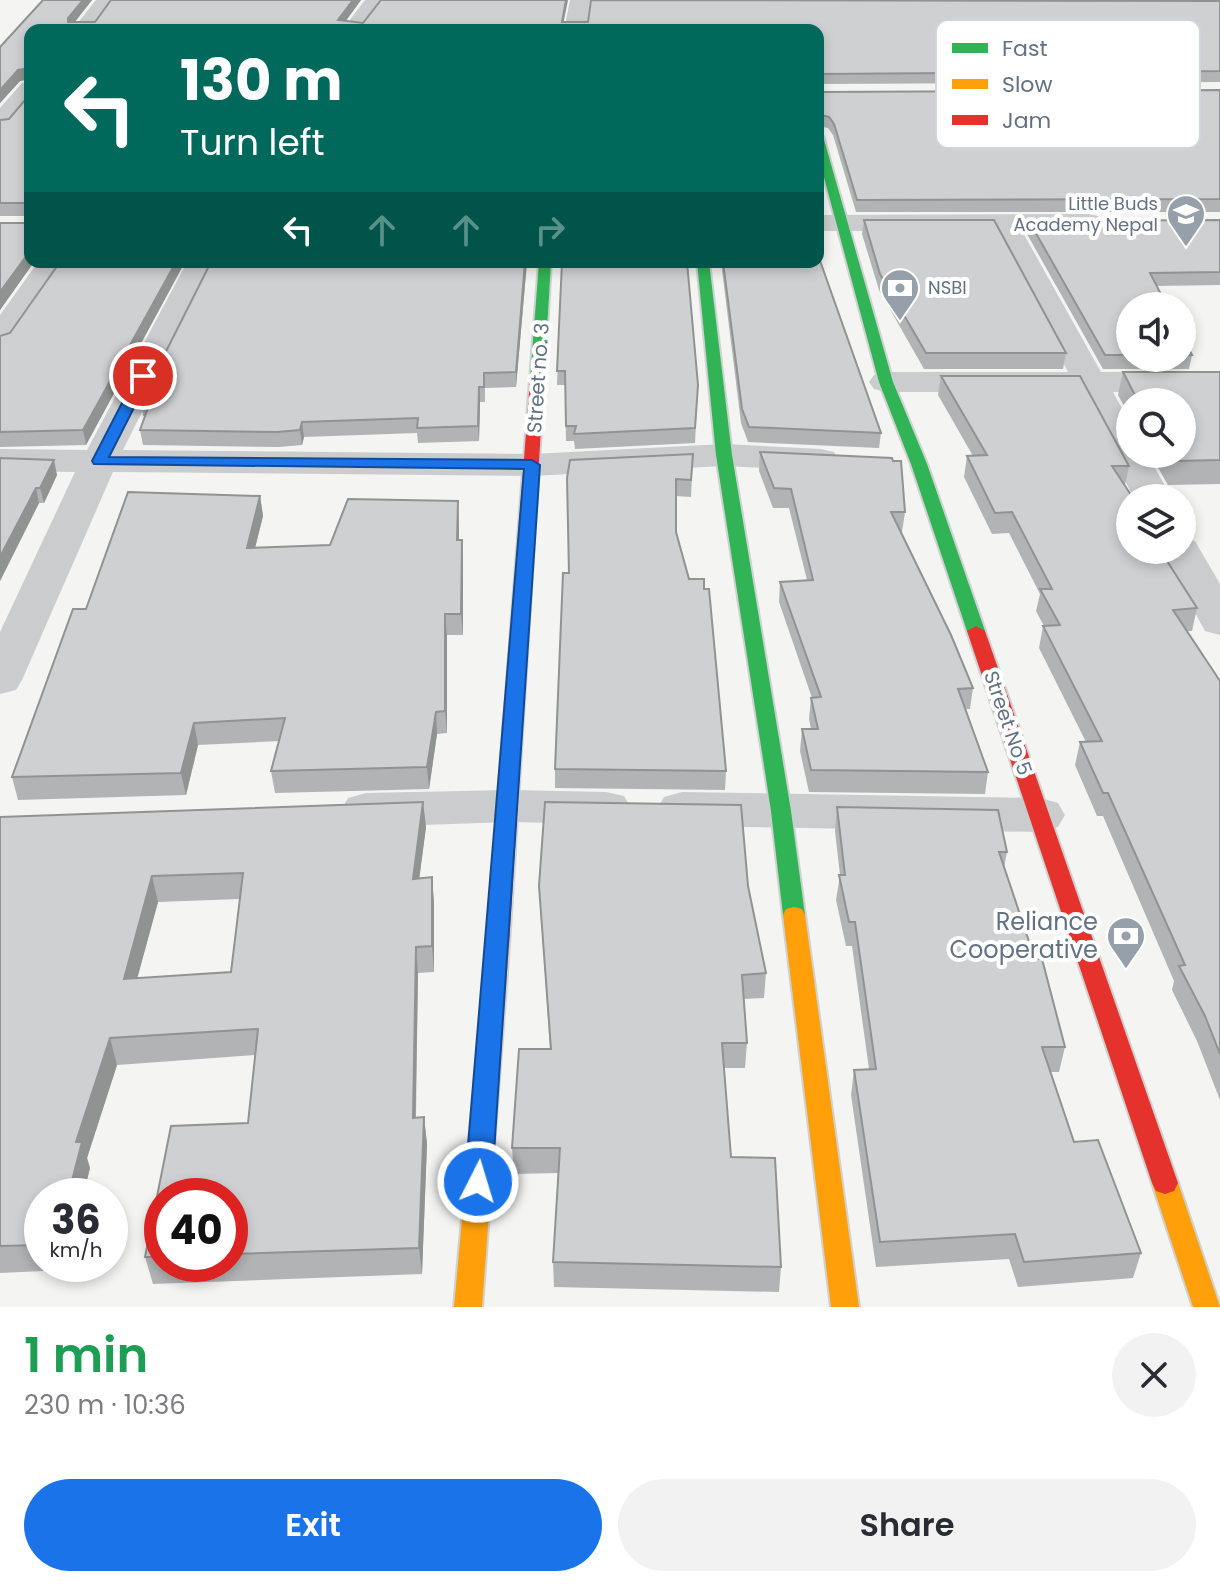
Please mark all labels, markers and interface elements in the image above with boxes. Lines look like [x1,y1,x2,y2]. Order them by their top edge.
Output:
legend [936,20,1200,148]
text: Fast [1002,33,1047,64]
text: 130 m [180,41,343,120]
icon: left [48,56,152,160]
text: Slow [1002,69,1052,100]
text: Jam [1002,105,1051,136]
text: Turn left [180,117,325,168]
place label: Little Buds Academy Nepal [1013,191,1158,237]
school or university icon: Little Buds Academy Nepal [1165,193,1207,248]
icon: left [276,208,320,252]
icon: ahead [360,208,404,252]
icon: ahead [444,208,488,252]
icon: right [528,208,572,252]
bank icon: NSBI [879,267,921,322]
place label: NSBI [928,275,967,300]
map controls [1116,292,1196,564]
button: sound [1116,292,1196,372]
street label: Street no. 3 [520,322,556,434]
pin [109,342,177,410]
icon: arrive [121,354,165,398]
button: search [1116,388,1196,468]
button: layers [1116,484,1196,564]
street label: Street No 5 [977,667,1039,779]
place label: Reliance Cooperative [949,905,1098,966]
bank icon: Reliance Cooperative [1105,915,1147,970]
position arrow [436,1140,520,1224]
speed limit sign: 40 [144,1178,248,1282]
text: 36 [51,1192,101,1248]
text: km/h [49,1236,103,1264]
text: 1 min [24,1322,148,1389]
button: close [1112,1333,1196,1417]
text: 230 m · 10:36 [24,1387,186,1423]
button: Exit [24,1479,602,1571]
button: Share [618,1479,1196,1571]

